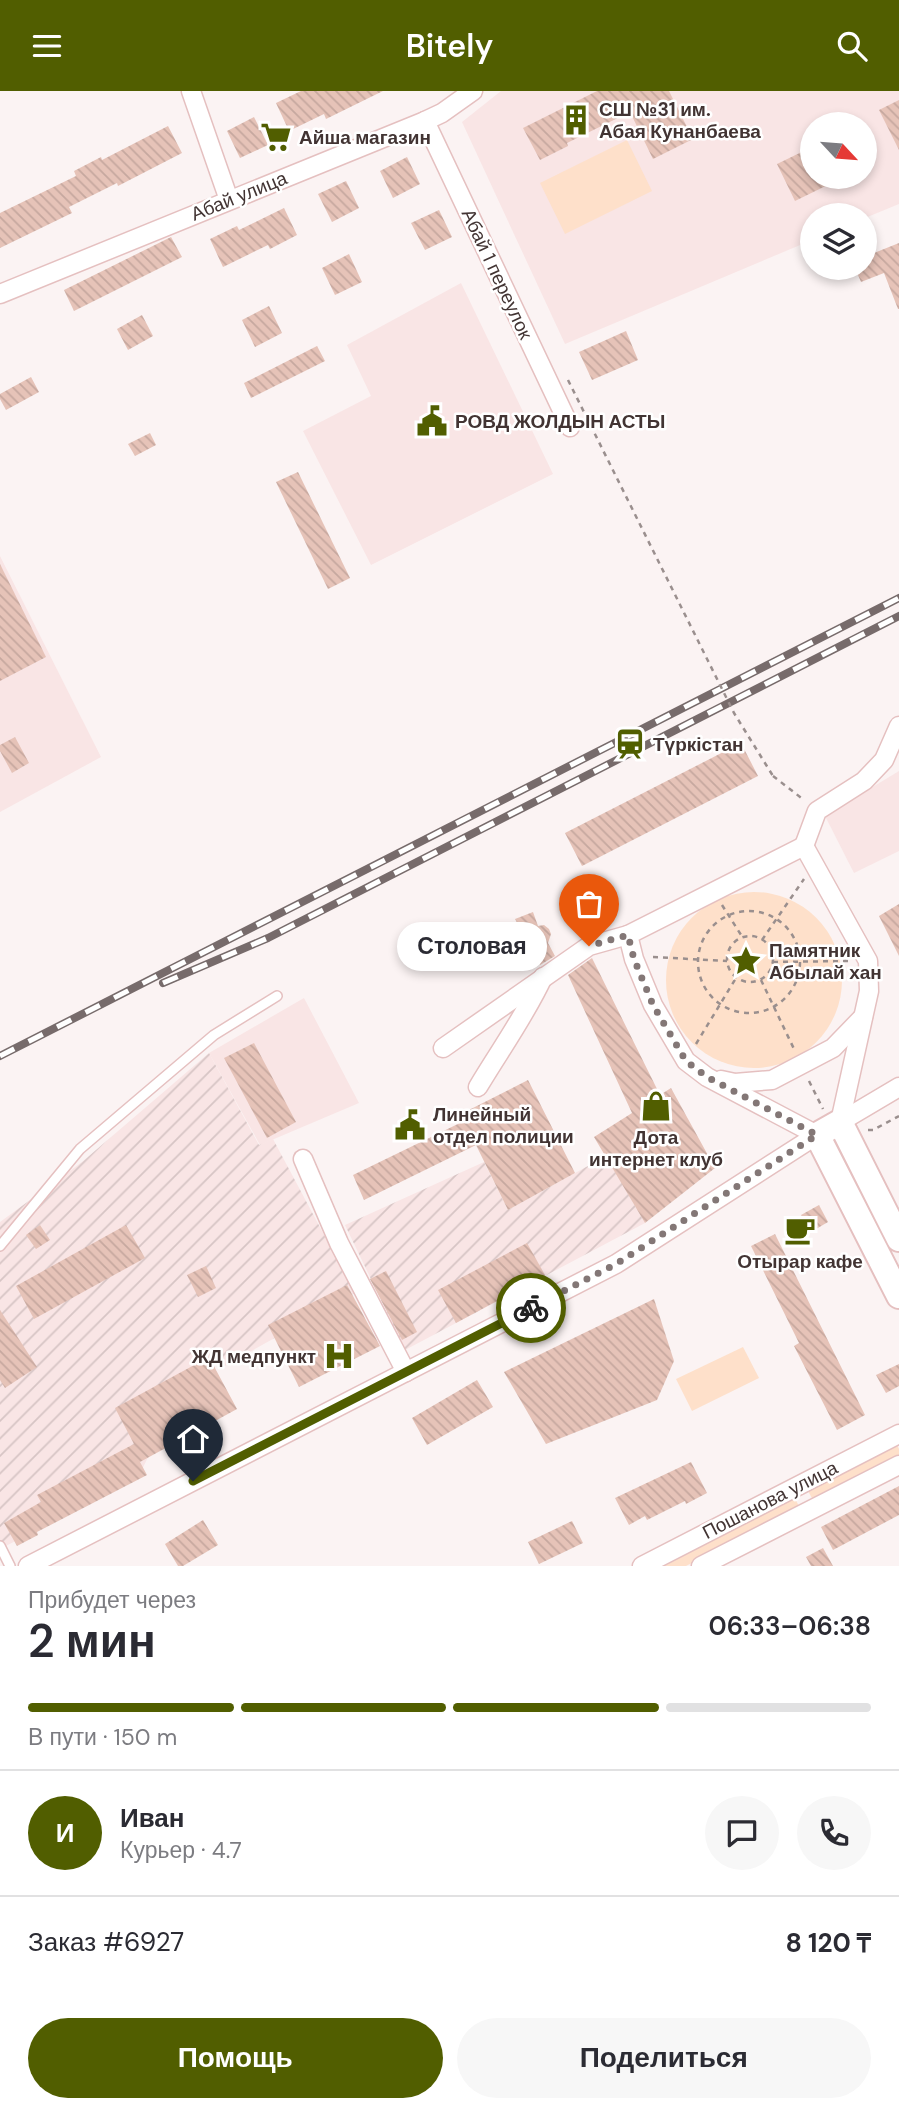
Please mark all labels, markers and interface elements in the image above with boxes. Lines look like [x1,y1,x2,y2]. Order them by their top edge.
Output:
text: Bitely [406,25,493,67]
icon: menu [28,27,66,65]
icon: search [833,27,871,65]
place label: СШ №31 им. Абая Кунанбаева [599,97,761,144]
building icon: СШ №31 им. Абая Кунанбаева [559,103,593,137]
north arrow [800,112,877,189]
map controls [800,112,877,280]
supermarket icon: Айша магазин [259,120,293,154]
place label: Айша магазин [299,125,431,150]
street label: Абай улица [187,165,291,227]
button: layers [800,203,877,280]
street label: Абай 1 переулок [456,205,538,344]
public building icon: РОВД ЖОЛДЫН АСТЫ [415,404,449,438]
place label: РОВД ЖОЛДЫН АСТЫ [455,409,665,434]
station icon: Түркістан [613,727,647,761]
place label: Түркістан [653,732,743,757]
pin [559,874,619,946]
icon: bag [570,885,608,923]
callout: Столовая [396,921,547,971]
text: Столовая [417,931,527,961]
place label: Памятник Абылай хан [769,938,882,985]
place icon: Памятник Абылай хан [729,944,763,978]
shop icon: Дота интернет клуб [639,1089,673,1123]
place label: Линейный отдел полиции [433,1102,574,1149]
public building icon: Линейный отдел полиции [393,1108,427,1142]
place label: Дота интернет клуб [589,1125,723,1172]
cafe icon: Отырар кафе [783,1213,817,1247]
place label: Отырар кафе [737,1249,863,1274]
courier [496,1273,566,1343]
icon: bike [512,1289,550,1327]
hospital icon: ЖД медпункт [322,1339,356,1373]
place label: ЖД медпункт [191,1344,316,1369]
pin [163,1409,223,1481]
icon: home [174,1420,212,1458]
street label: Пошанова улица [698,1455,842,1545]
text: Прибудет через [28,1585,196,1615]
text: 06:33–06:38 [708,1609,871,1643]
text: 2 мин [28,1611,156,1671]
text: В пути · 150 m [28,1722,177,1752]
button: chat [705,1796,779,1870]
button: phone [797,1796,871,1870]
text: Иван [120,1801,185,1835]
text: И [56,1816,74,1850]
text: Курьер · 4.7 [120,1835,242,1865]
text: Заказ #6927 [28,1925,184,1959]
text: 8 120 ₸ [785,1926,871,1960]
button: Помощь [28,2018,443,2098]
button: Поделиться [457,2018,871,2098]

